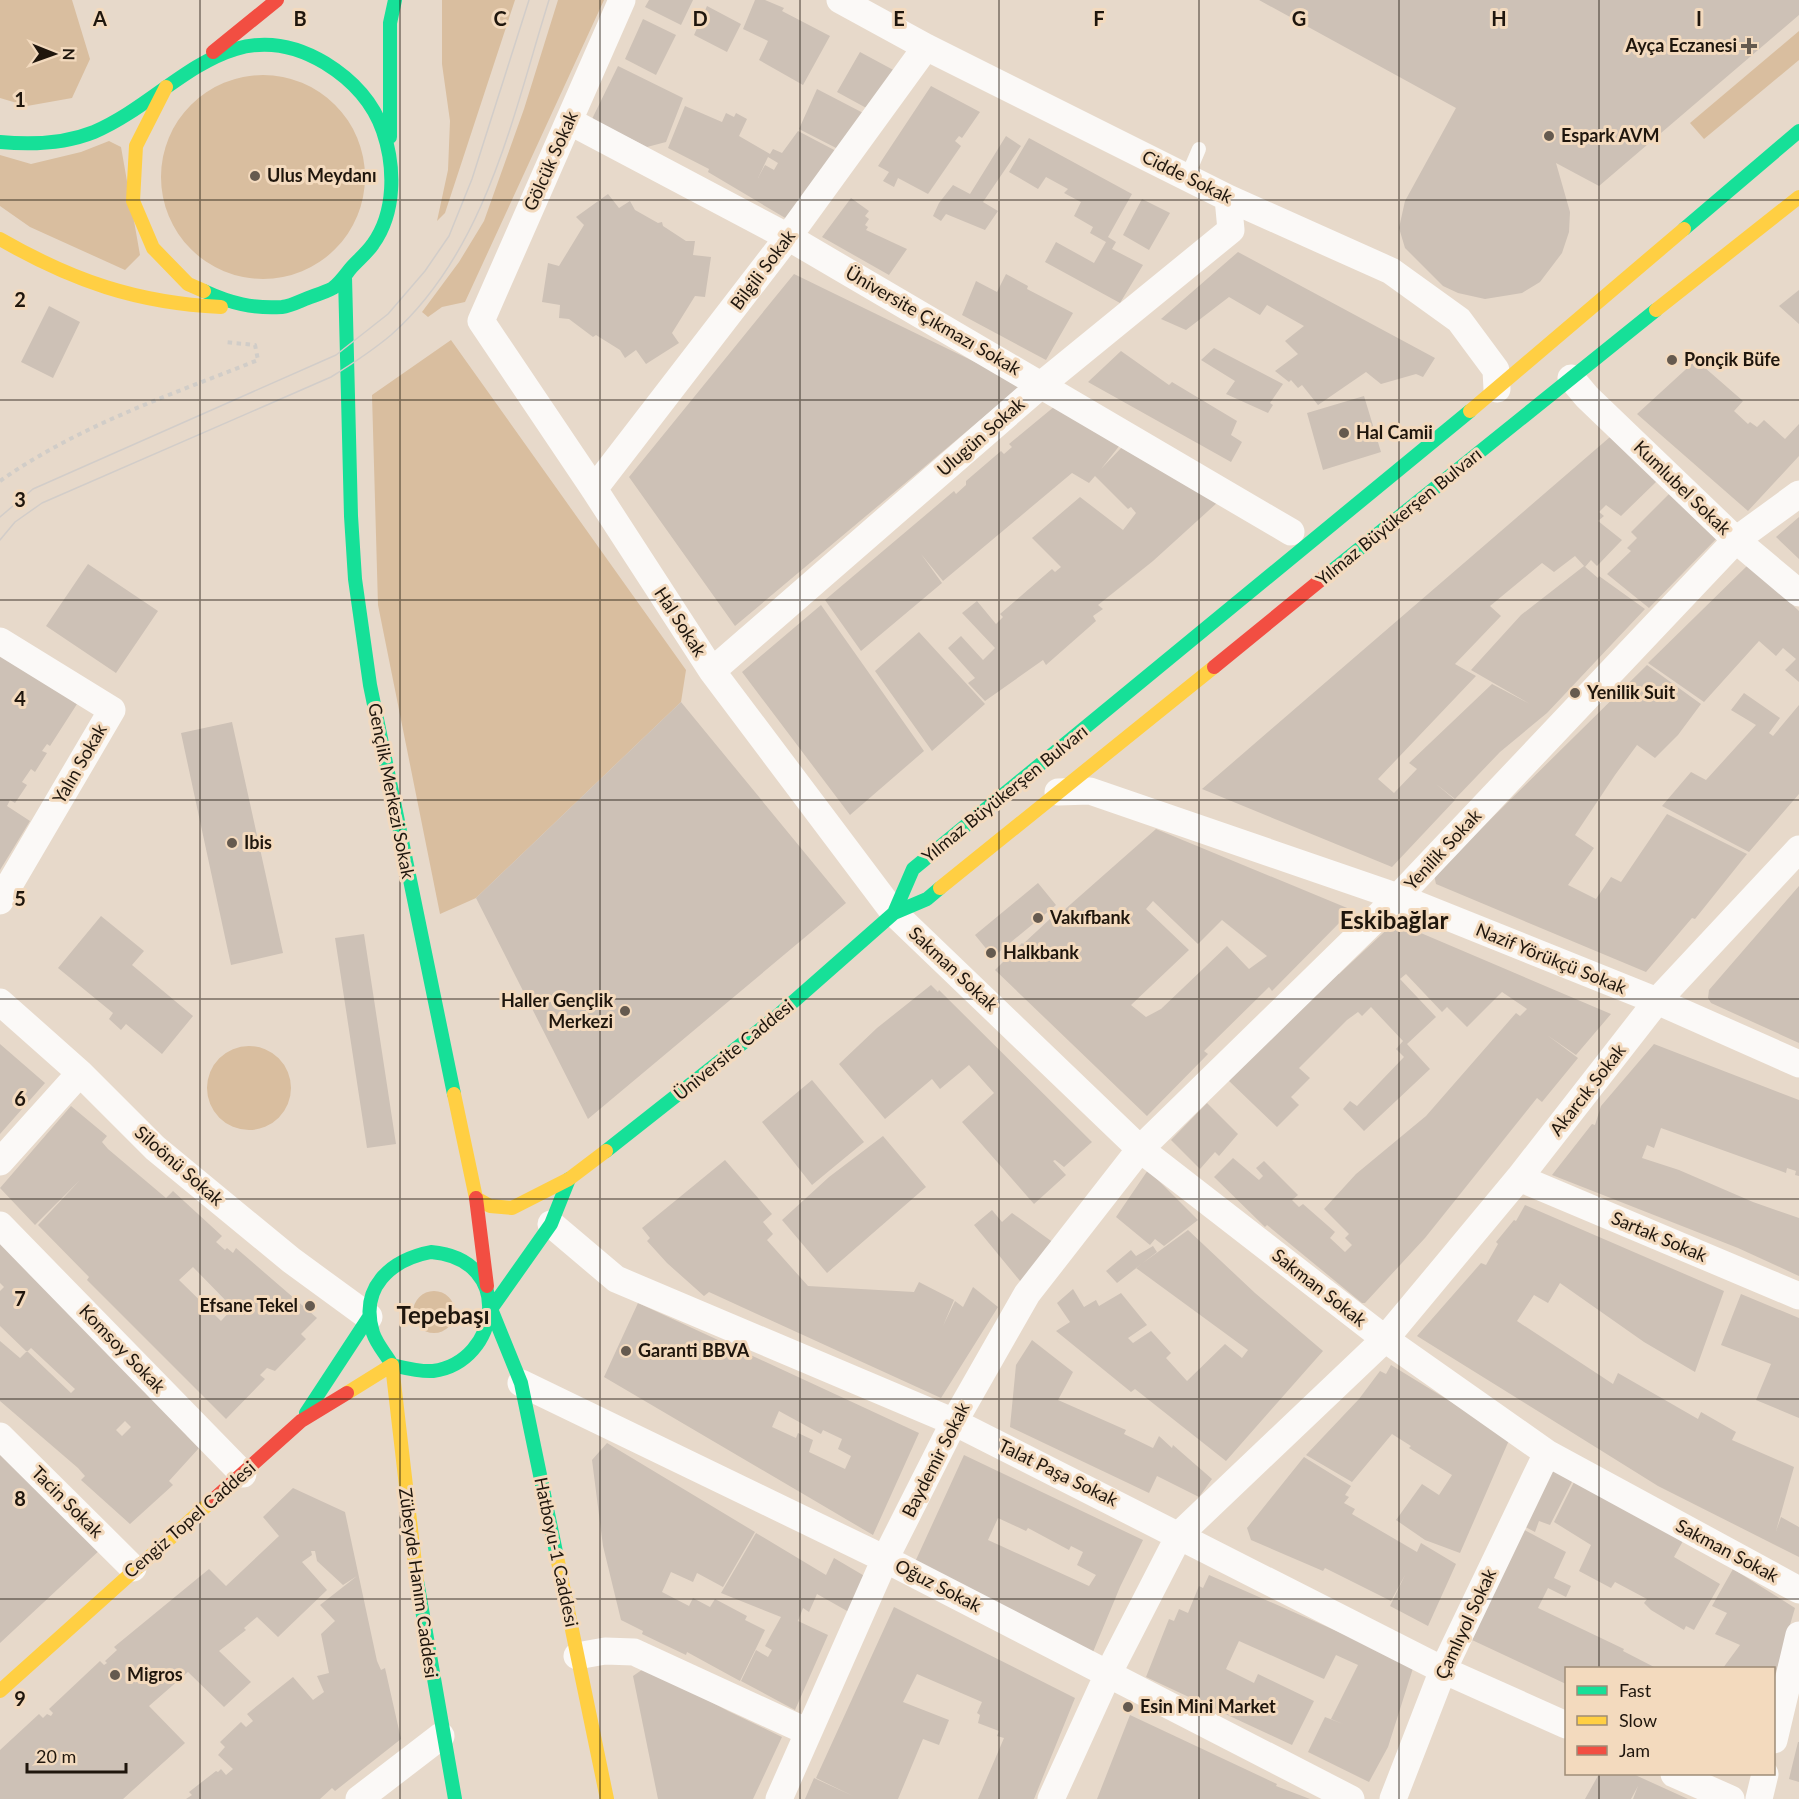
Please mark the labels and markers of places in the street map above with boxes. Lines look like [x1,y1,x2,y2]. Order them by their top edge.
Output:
place label: Ayça Eczanesi [1625,34,1737,56]
marker: Ayça Eczanesi [1742,39,1756,53]
place label: Espark AVM [1561,124,1660,146]
marker: Espark AVM [1542,129,1556,143]
place label: Ulus Meydanı [267,164,377,186]
marker: Ulus Meydanı [248,169,262,183]
place label: Ponçik Büfe [1684,348,1781,370]
marker: Ponçik Büfe [1665,353,1679,367]
place label: Hal Camii [1356,421,1433,443]
marker: Hal Camii [1337,426,1351,440]
place label: Yenilik Suit [1586,681,1675,703]
marker: Yenilik Suit [1568,686,1582,700]
place label: Ibis [244,831,272,853]
marker: Ibis [225,836,239,850]
place label: Vakıfbank [1049,906,1131,928]
marker: Vakıfbank [1031,911,1045,925]
place label: Halkbank [1003,941,1079,963]
marker: Halkbank [984,946,998,960]
place label: Haller Gençlik Merkezi [501,989,613,1032]
marker: Haller Gençlik Merkezi [618,1004,632,1018]
place label: Efsane Tekel [199,1294,298,1316]
marker: Efsane Tekel [303,1299,317,1313]
place label: Garanti BBVA [638,1339,750,1361]
marker: Garanti BBVA [619,1344,633,1358]
place label: Migros [127,1663,183,1685]
marker: Migros [108,1668,122,1682]
place label: Esin Mini Market [1140,1695,1276,1717]
marker: Esin Mini Market [1121,1700,1135,1714]

